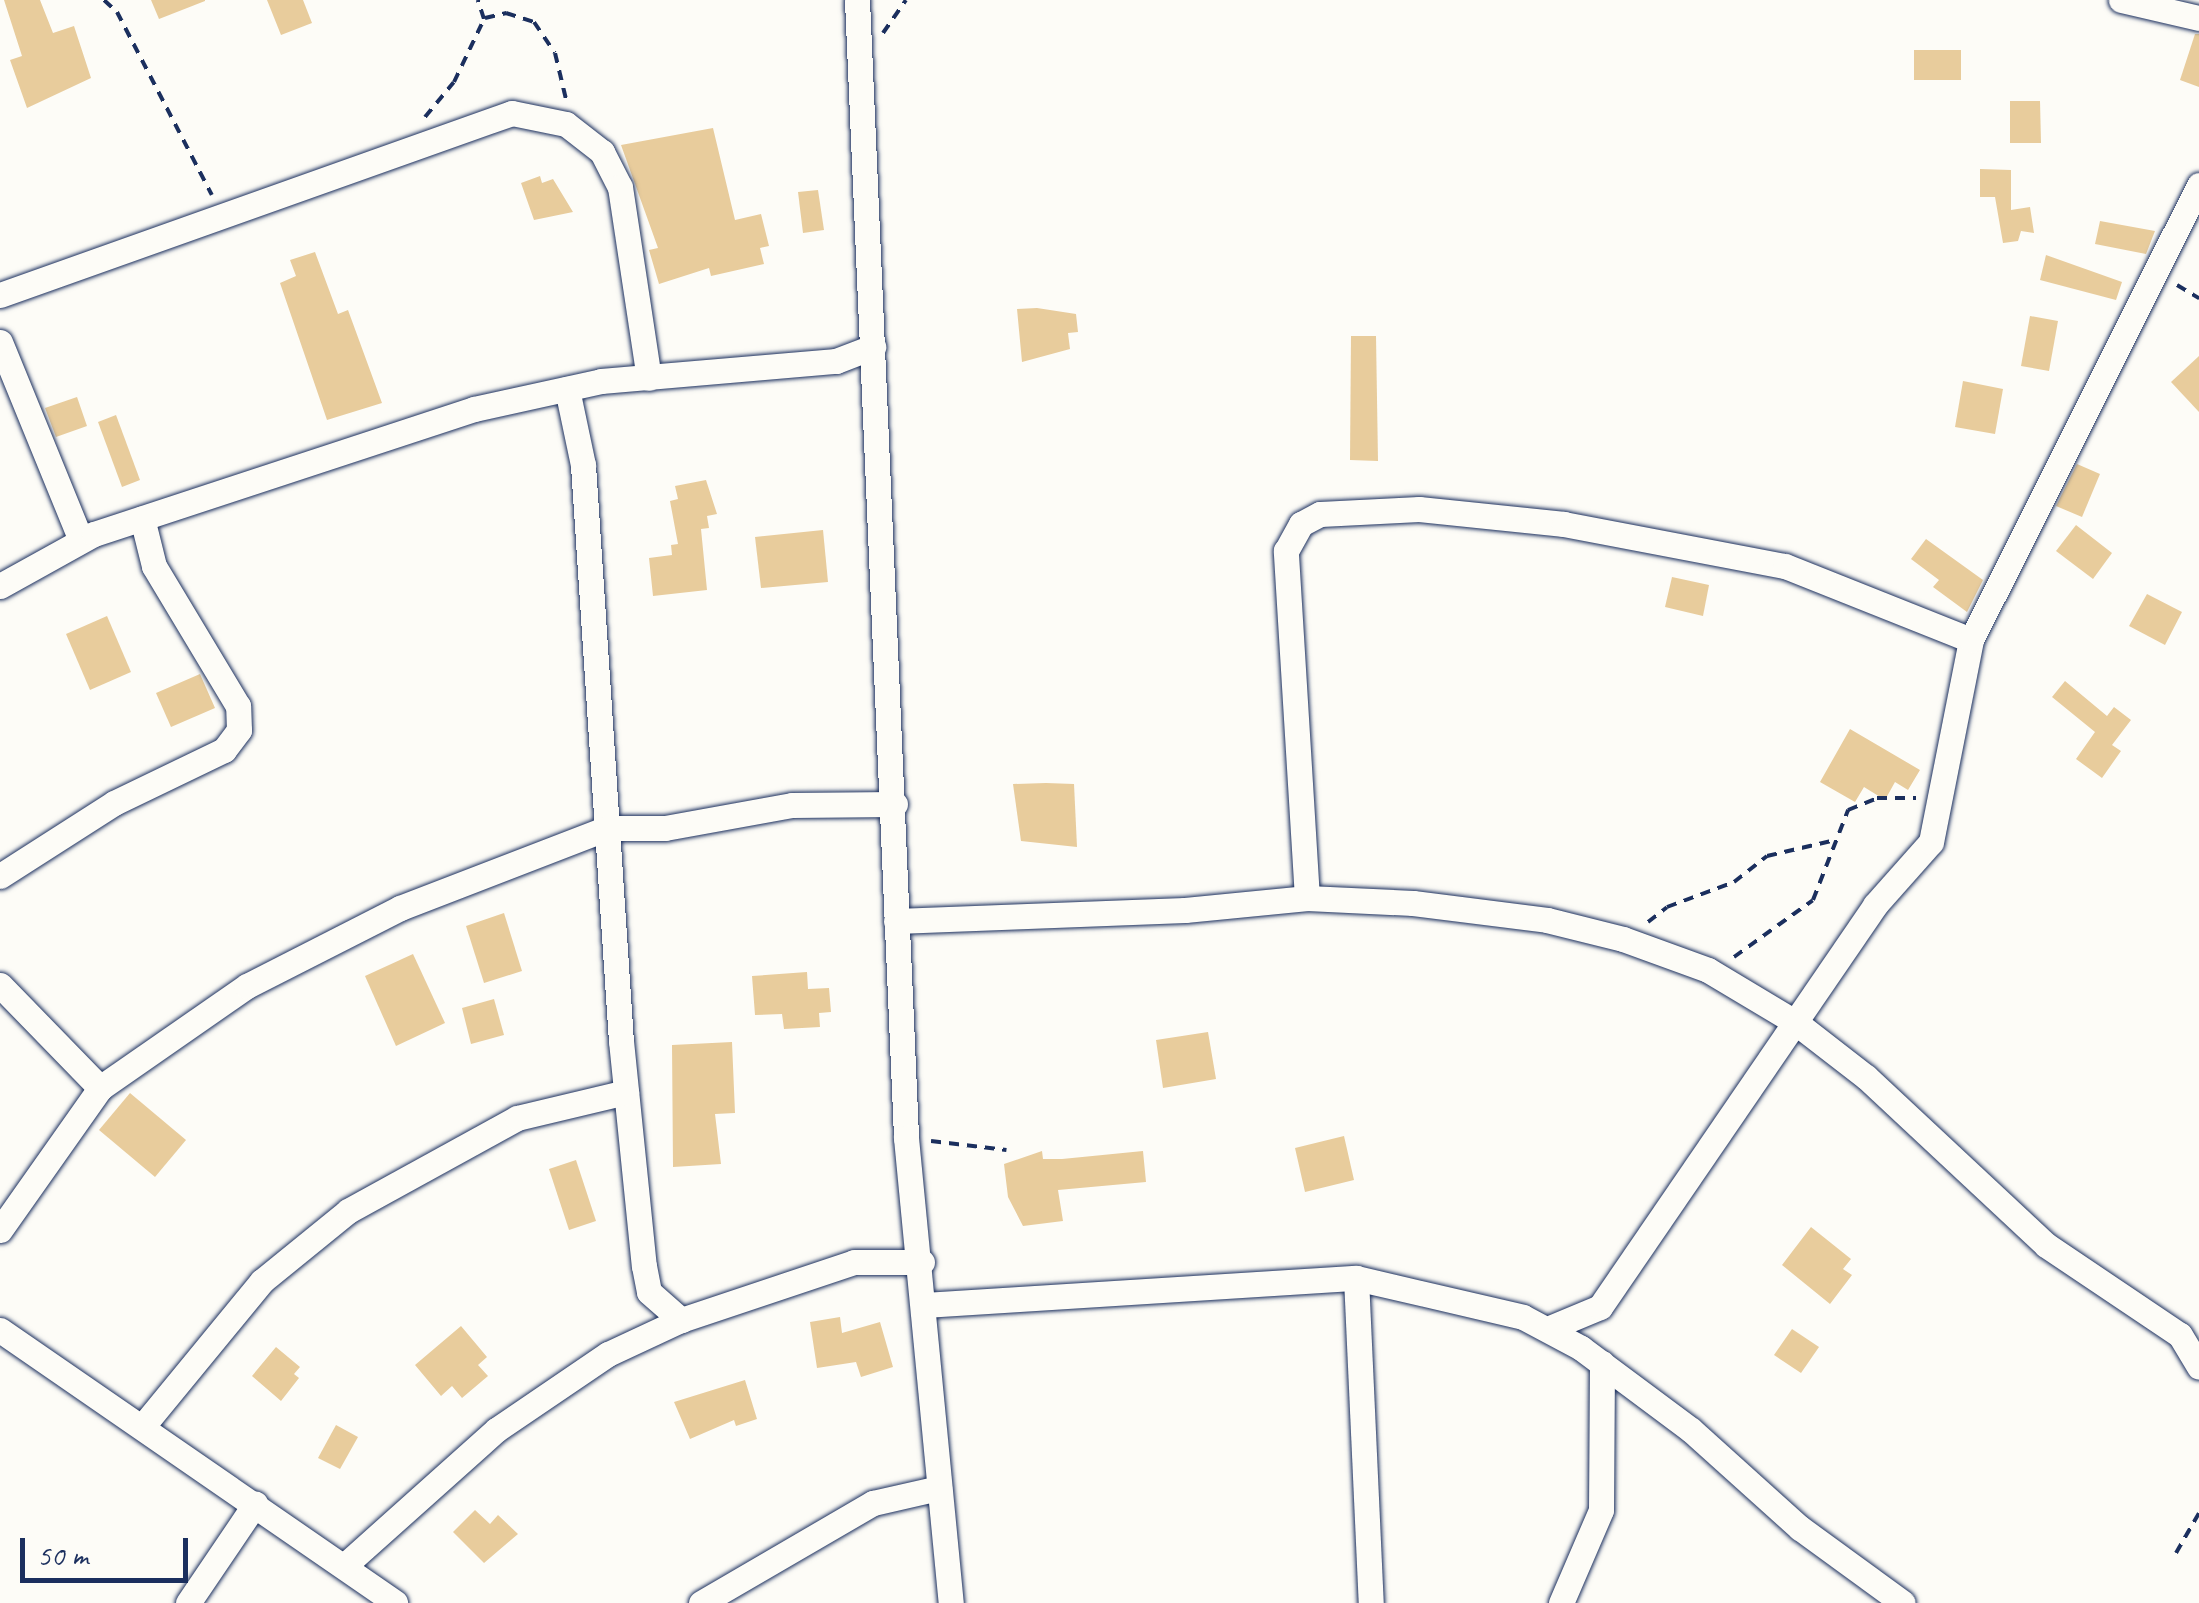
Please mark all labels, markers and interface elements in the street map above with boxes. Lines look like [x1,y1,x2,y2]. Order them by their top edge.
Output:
scale bar [25,1518,192,1580]
text: 50 m [37,1536,88,1574]

